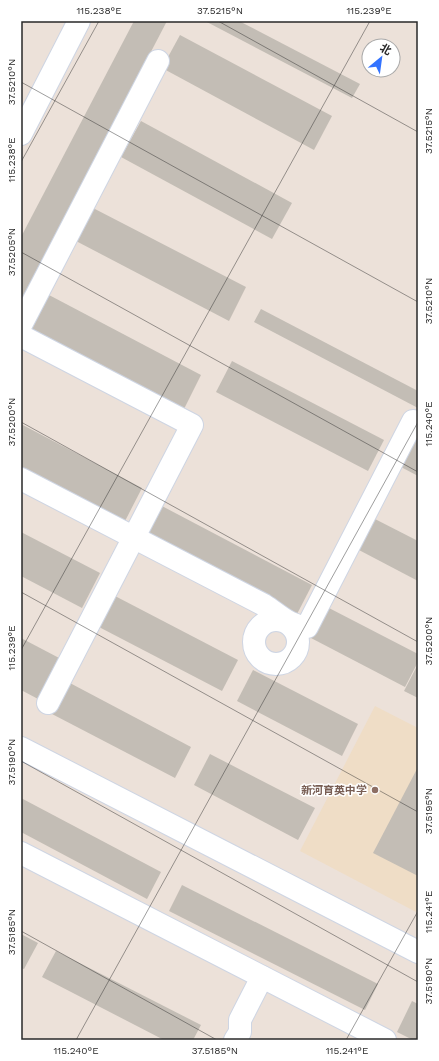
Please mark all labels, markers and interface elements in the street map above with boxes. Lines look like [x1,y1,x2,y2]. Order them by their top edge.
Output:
text: 115.238°E [76,5,122,16]
text: 37.5215°N [197,5,243,16]
text: 115.239°E [346,5,392,16]
north arrow [361,38,401,78]
text: 北 [378,41,394,58]
text: 37.5210°N [6,59,17,105]
text: 37.5215°N [423,108,434,154]
text: 115.238°E [6,137,17,183]
text: 37.5205°N [6,228,17,276]
text: 37.5210°N [423,278,434,324]
text: 37.5200°N [6,398,17,446]
text: 115.240°E [423,401,434,447]
text: 37.5200°N [423,617,434,665]
text: 115.239°E [6,625,17,671]
text: 37.5190°N [6,739,17,785]
place label: 新河育英中学 [301,784,367,797]
marker: 新河育英中学 [370,785,380,795]
text: 37.5195°N [423,788,434,834]
text: 115.241°E [423,891,434,933]
text: 37.5185°N [6,909,17,955]
text: 37.5190°N [423,958,434,1004]
text: 115.240°E [53,1045,99,1056]
text: 37.5185°N [192,1045,238,1056]
text: 115.241°E [326,1045,368,1056]

